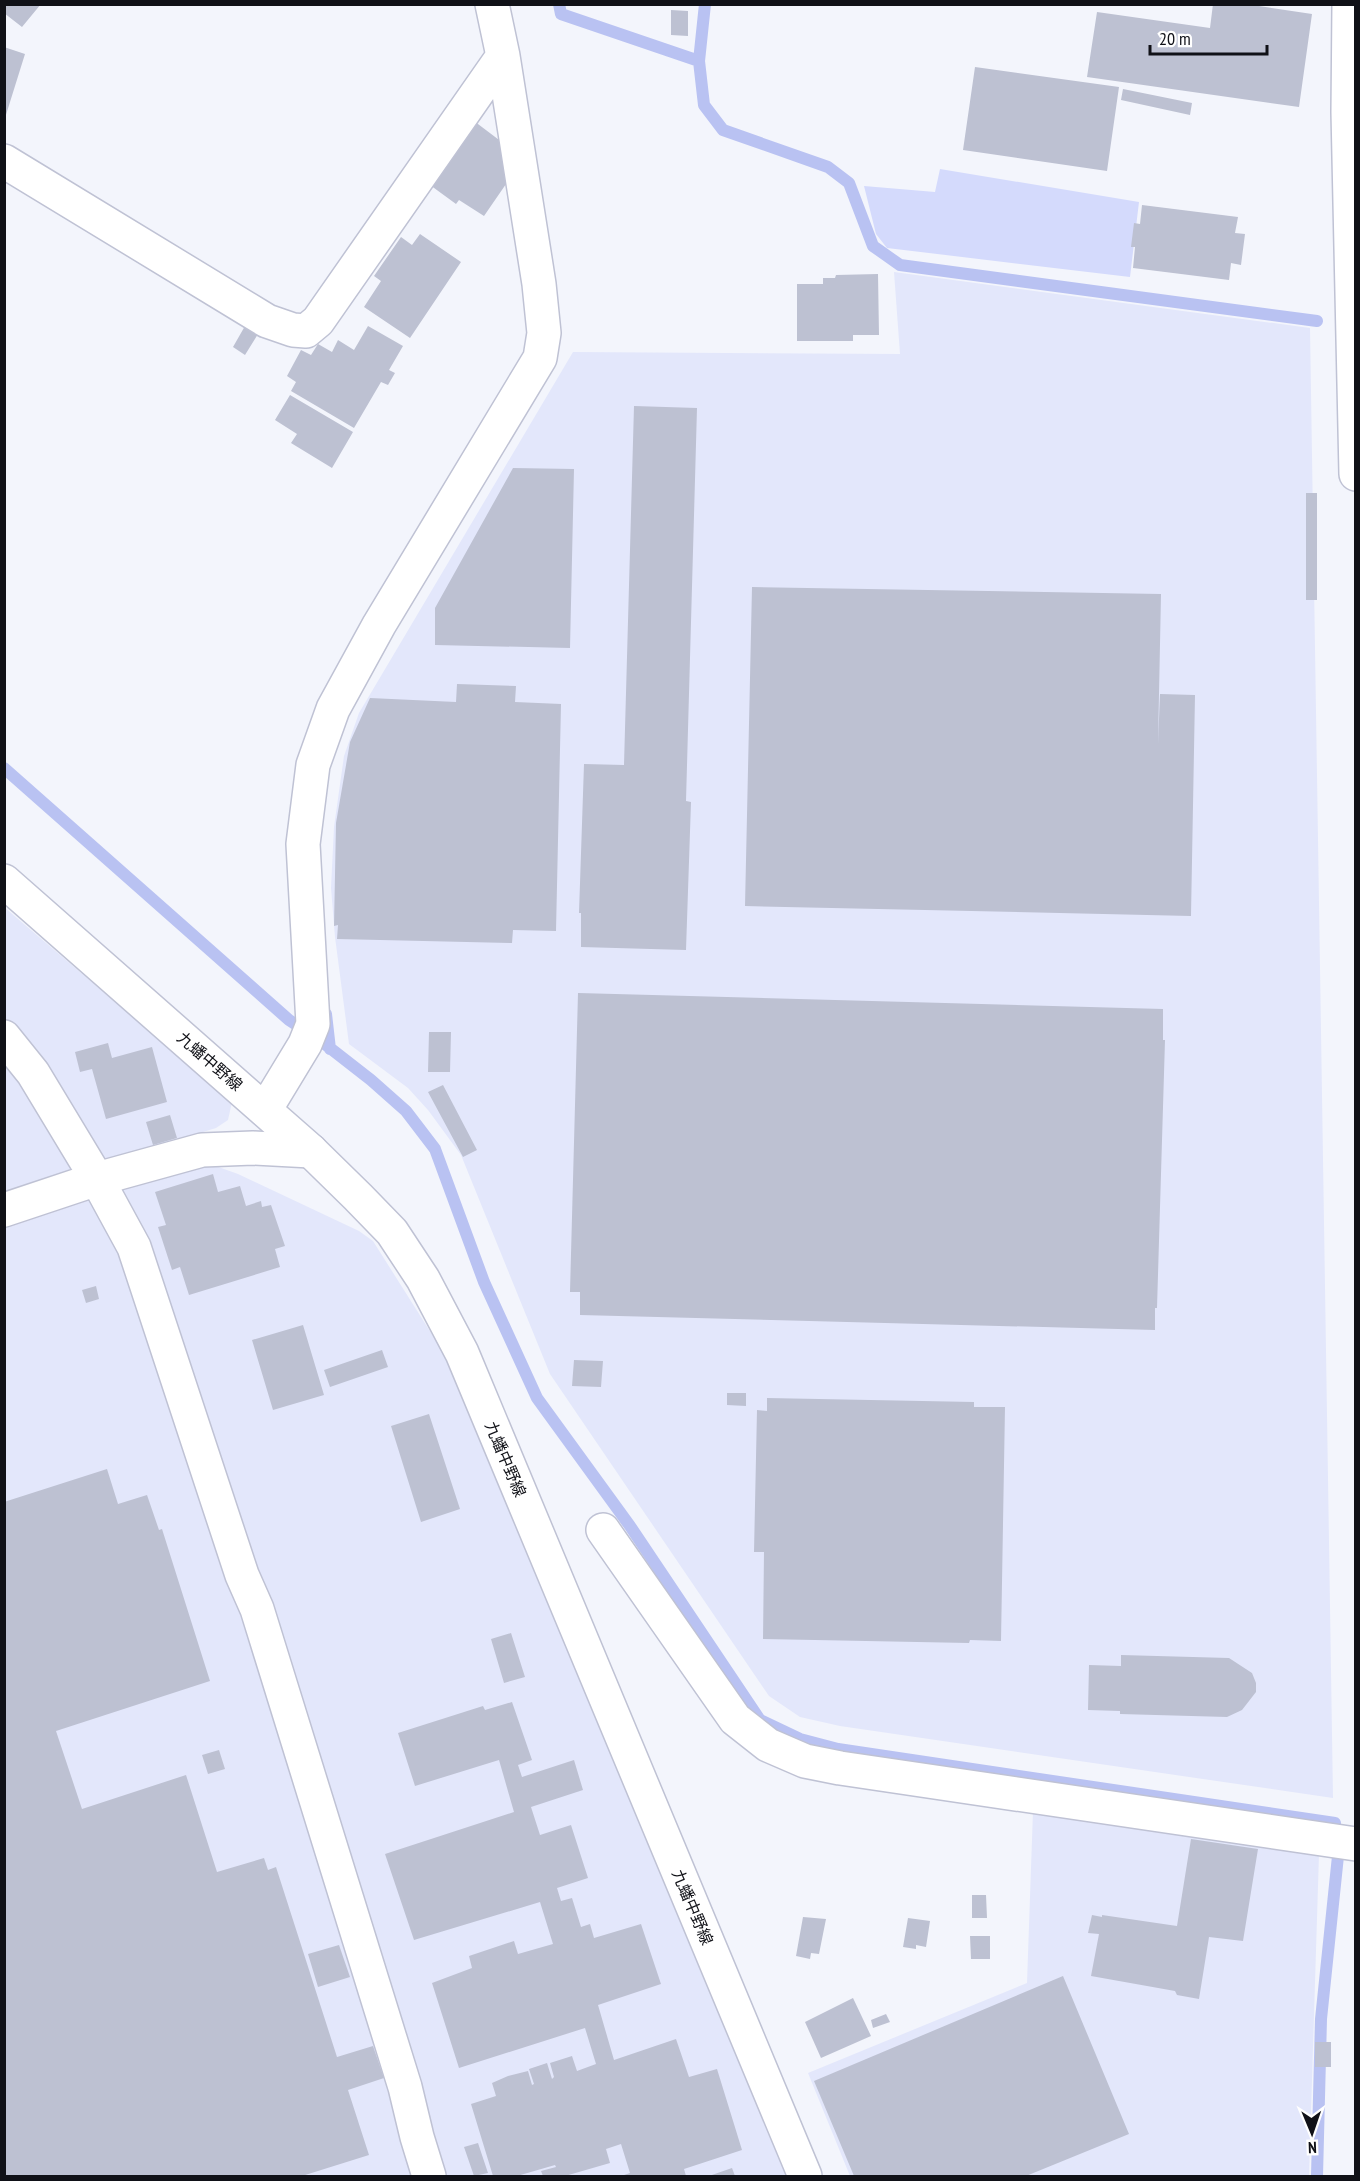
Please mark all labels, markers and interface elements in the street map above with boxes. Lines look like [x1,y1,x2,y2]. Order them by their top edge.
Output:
scale bar [1150,18,1267,56]
text: 20 m [1159,27,1191,50]
street label: 九蟠中野線 [173,1027,247,1095]
street label: 九蟠中野線 [481,1418,531,1500]
street label: 九蟠中野線 [668,1866,718,1948]
north arrow [1282,2103,1342,2163]
text: N [1308,2138,1317,2158]

